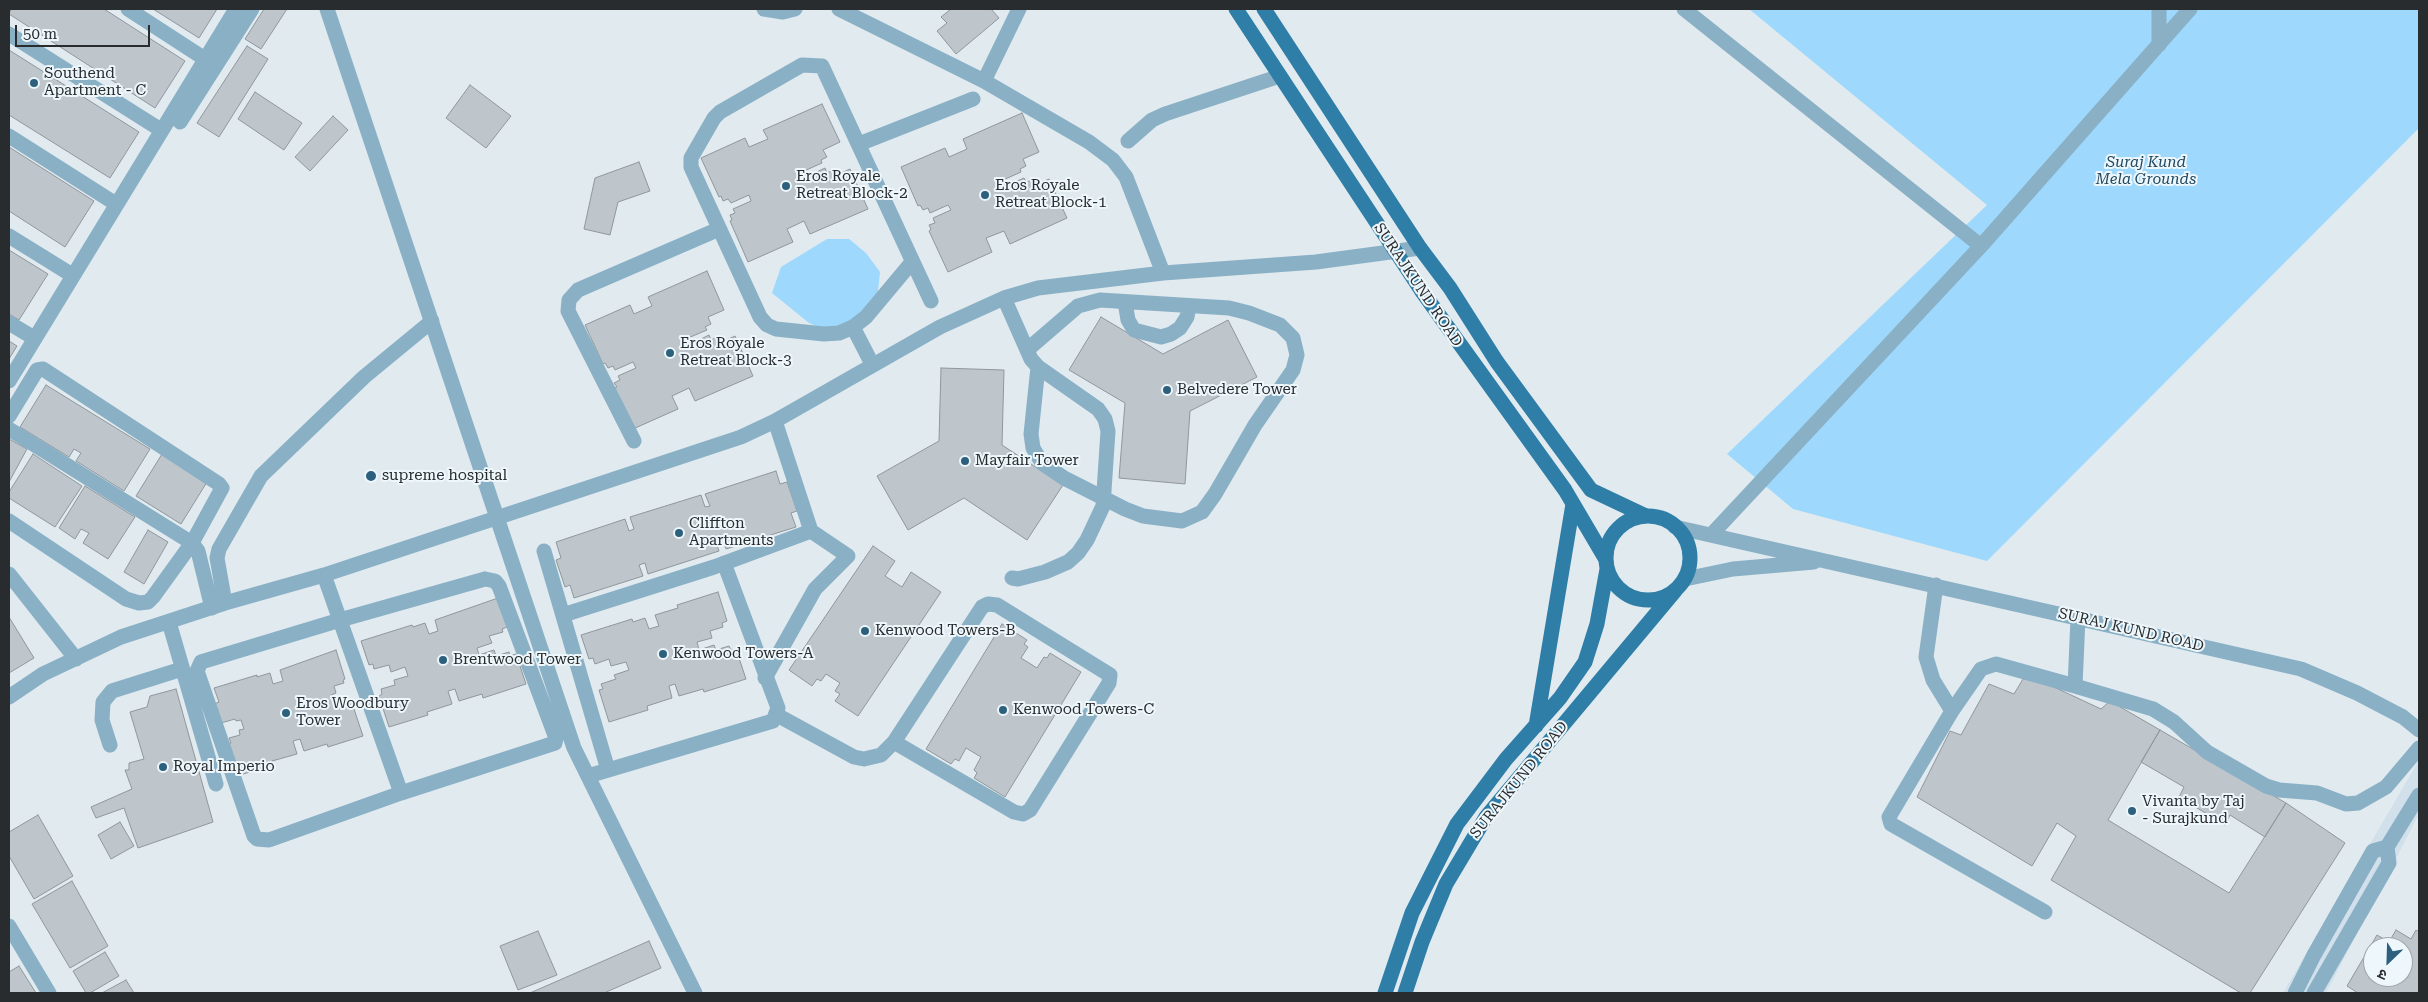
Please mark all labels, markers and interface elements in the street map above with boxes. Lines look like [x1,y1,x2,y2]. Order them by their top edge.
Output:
scale bar [18,15,152,47]
text: 50 m [23,25,57,43]
place label: Southend Apartment - C [44,65,146,100]
marker: Southend Apartment - C [28,77,40,89]
park label: Suraj Kund Mela Grounds [2096,154,2196,189]
place label: Eros Royale Retreat Block-2 [796,168,908,203]
place label: Eros Royale Retreat Block-1 [995,177,1107,212]
marker: Eros Royale Retreat Block-2 [780,180,792,192]
marker: Eros Royale Retreat Block-1 [979,189,991,201]
street label: SURAJKUND ROAD [1370,220,1466,350]
place label: Eros Royale Retreat Block-3 [680,335,792,370]
marker: Eros Royale Retreat Block-3 [664,347,676,359]
place label: Belvedere Tower [1177,381,1297,399]
marker: Belvedere Tower [1161,384,1173,396]
place label: Mayfair Tower [975,452,1079,470]
marker: Mayfair Tower [959,455,971,467]
place label: supreme hospital [382,467,507,485]
marker: supreme hospital [364,469,378,483]
place label: Cliffton Apartments [689,515,773,550]
marker: Cliffton Apartments [673,527,685,539]
street label: SURAJ KUND ROAD [2056,604,2206,656]
place label: Kenwood Towers-B [875,622,1016,640]
marker: Kenwood Towers-B [859,625,871,637]
place label: Kenwood Towers-A [673,645,813,663]
marker: Kenwood Towers-A [657,648,669,660]
place label: Brentwood Tower [453,651,581,669]
marker: Brentwood Tower [437,654,449,666]
place label: Eros Woodbury Tower [296,695,409,730]
place label: Kenwood Towers-C [1013,701,1154,719]
marker: Kenwood Towers-C [997,704,1009,716]
marker: Eros Woodbury Tower [280,707,292,719]
street label: SURAJKUND ROAD [1466,718,1572,842]
place label: Royal Imperio [173,758,275,776]
marker: Royal Imperio [157,761,169,773]
place label: Vivanta by Taj - Surajkund [2142,793,2245,828]
marker: Vivanta by Taj - Surajkund [2126,805,2138,817]
north arrow [2363,937,2413,987]
text: उ [2375,966,2389,984]

